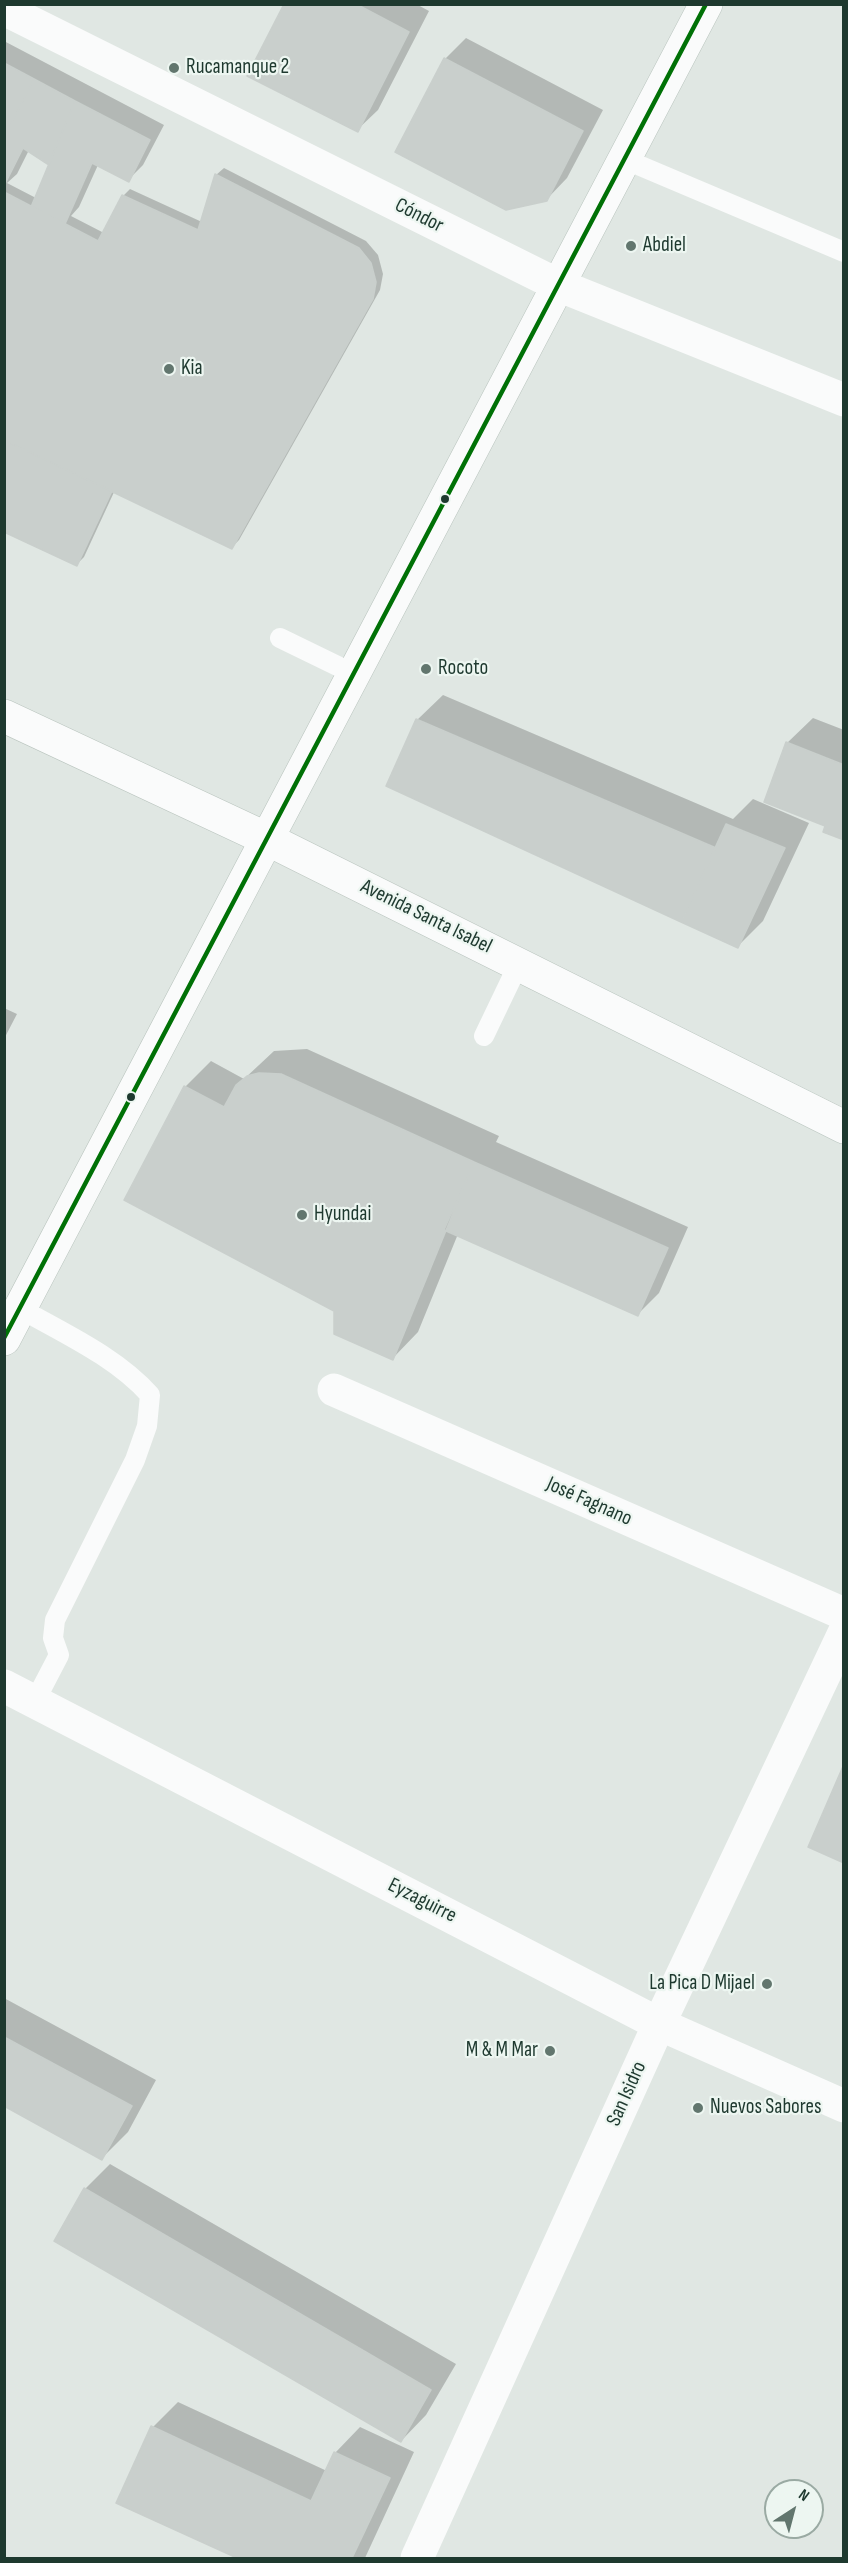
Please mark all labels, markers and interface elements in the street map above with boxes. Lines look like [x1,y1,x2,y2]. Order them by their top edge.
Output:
place label: Rucamanque 2 [186,55,289,81]
marker: Rucamanque 2 [167,61,181,75]
street label: Cóndor [390,193,448,239]
place label: Abdiel [643,233,686,259]
marker: Abdiel [624,239,638,253]
place label: Kia [181,356,203,382]
marker: Kia [162,362,176,376]
unlabelled marker [439,493,451,505]
place label: Rocoto [438,656,488,682]
marker: Rocoto [419,662,433,676]
street label: Avenida Santa Isabel [356,874,496,960]
unlabelled marker [125,1091,137,1103]
place label: Hyundai [314,1202,371,1228]
marker: Hyundai [295,1208,309,1222]
street label: José Fagnano [542,1472,636,1532]
street label: Eyzaguirre [383,1873,461,1929]
place label: La Pica D Mijael [649,1971,755,1997]
marker: La Pica D Mijael [760,1977,774,1991]
place label: M & M Mar [466,2038,538,2064]
marker: M & M Mar [543,2044,557,2058]
street label: San Isidro [602,2058,652,2130]
place label: Nuevos Sabores [710,2095,822,2121]
marker: Nuevos Sabores [691,2101,705,2115]
north arrow [764,2479,824,2539]
text: N [795,2485,813,2506]

